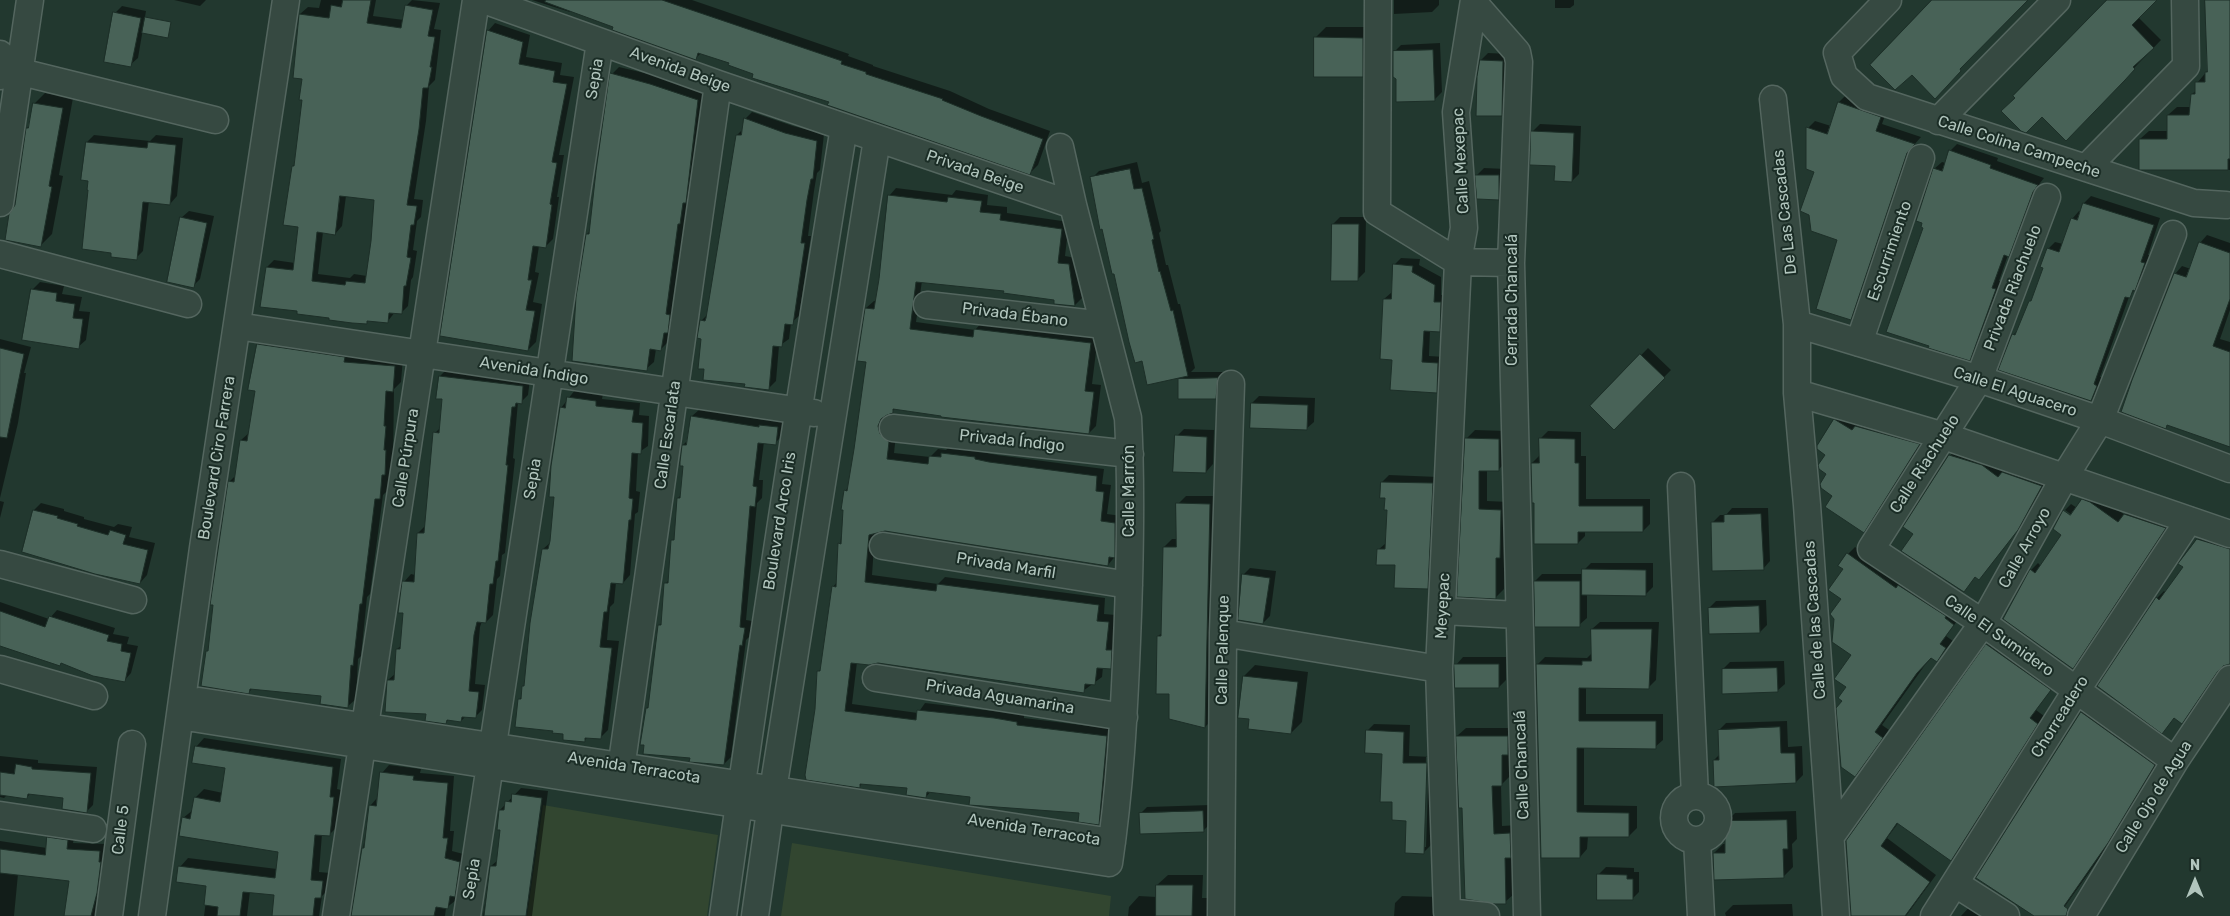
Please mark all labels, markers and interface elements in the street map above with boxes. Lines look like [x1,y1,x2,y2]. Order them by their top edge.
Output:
street label: Avenida Beige [627,43,733,97]
street label: Sepia [582,57,608,101]
street label: Calle Mexepac [1449,107,1473,215]
street label: Calle Colina Campeche [1935,112,2103,182]
street label: Privada Beige [924,146,1026,198]
street label: De Las Cascadas [1769,149,1801,275]
street label: Escurrimiento [1864,199,1916,303]
street label: Privada Riachuelo [1980,222,2046,354]
street label: Cerrada Chancalá [1502,234,1522,366]
street label: Privada Ébano [961,299,1069,331]
street label: Avenida Índigo [478,353,590,389]
street label: Calle El Aguacero [1951,363,2079,421]
street label: Boulevard Ciro Farrera [195,375,239,541]
street label: Calle Escarlata [651,379,685,491]
street label: Calle Púrpura [389,407,423,509]
street label: Calle Riachuelo [1886,411,1964,517]
street label: Privada Índigo [958,426,1066,456]
street label: Calle Marrón [1119,445,1139,537]
street label: Boulevard Arco Iris [760,450,800,592]
street label: Sepia [520,457,546,501]
street label: Calle Arroyo [1995,504,2055,592]
street label: Calle de las Cascadas [1800,540,1830,700]
street label: Privada Marfil [955,549,1057,583]
street label: Meyepac [1432,573,1454,639]
street label: Calle El Sumidero [1941,591,2057,681]
street label: Calle Palenque [1212,595,1234,705]
street label: Chorreadero [2027,672,2093,762]
street label: Privada Aguamarina [924,676,1076,718]
street label: Calle Chancalá [1510,710,1534,820]
street label: Calle Ojo de Agua [2112,737,2196,857]
street label: Avenida Terracota [566,748,702,788]
street label: Calle 5 [108,804,134,856]
street label: Avenida Terracota [966,810,1102,850]
north arrow [2170,856,2220,906]
street label: Sepia [459,857,485,901]
text: N [2190,857,2200,874]

